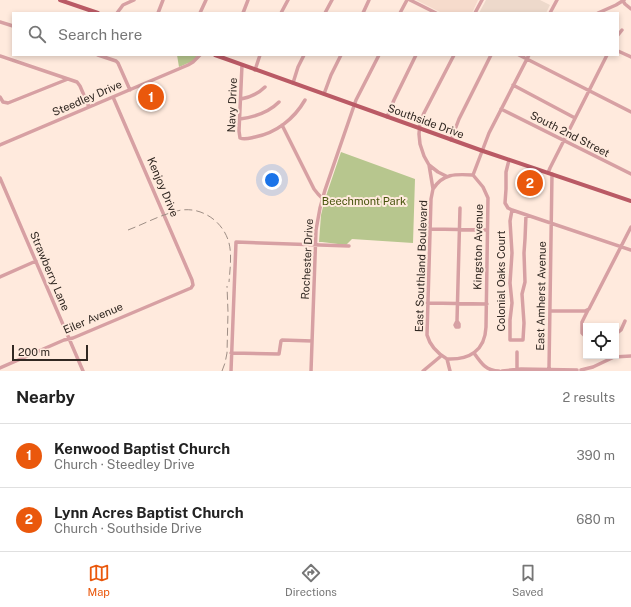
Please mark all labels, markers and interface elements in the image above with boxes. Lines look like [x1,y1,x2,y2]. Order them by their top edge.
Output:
search box [12,12,619,56]
icon: search [26,23,48,45]
text: Search here [58,26,142,43]
street label: Navy Drive [225,77,239,133]
street label: Steedley Drive [50,78,124,118]
pin: 1 [138,82,164,112]
street label: Southside Drive [386,102,466,140]
street label: South 2nd Street [528,109,612,159]
street label: Kenjoy Drive [145,155,181,219]
pin: 2 [517,168,543,198]
your location [262,170,282,190]
park label: Beechmont Park [322,195,406,207]
street label: East Southland Boulevard [413,200,429,332]
street label: Kingston Avenue [471,204,485,290]
street label: Rochester Drive [299,218,315,300]
street label: Strawberry Lane [28,230,72,312]
street label: Colonial Oaks Court [495,230,507,332]
street label: East Amherst Avenue [534,241,548,351]
street label: Eiler Avenue [61,300,125,336]
map controls [583,323,619,359]
button: locate [583,323,619,359]
scale bar [12,343,88,362]
text: 200 m [18,346,50,358]
text: Nearby [16,387,75,407]
text: 2 results [563,390,615,405]
text: Kenwood Baptist Church [54,440,230,457]
text: 1 [26,448,32,463]
text: 390 m [577,448,615,463]
text: Church · Steedley Drive [54,457,195,472]
text: Lynn Acres Baptist Church [54,504,244,521]
text: 2 [25,512,33,527]
text: 680 m [576,512,615,527]
text: Church · Southside Drive [54,521,202,536]
tab: Map [88,562,110,598]
tab: Directions [285,562,337,598]
tab: Saved [512,562,543,598]

